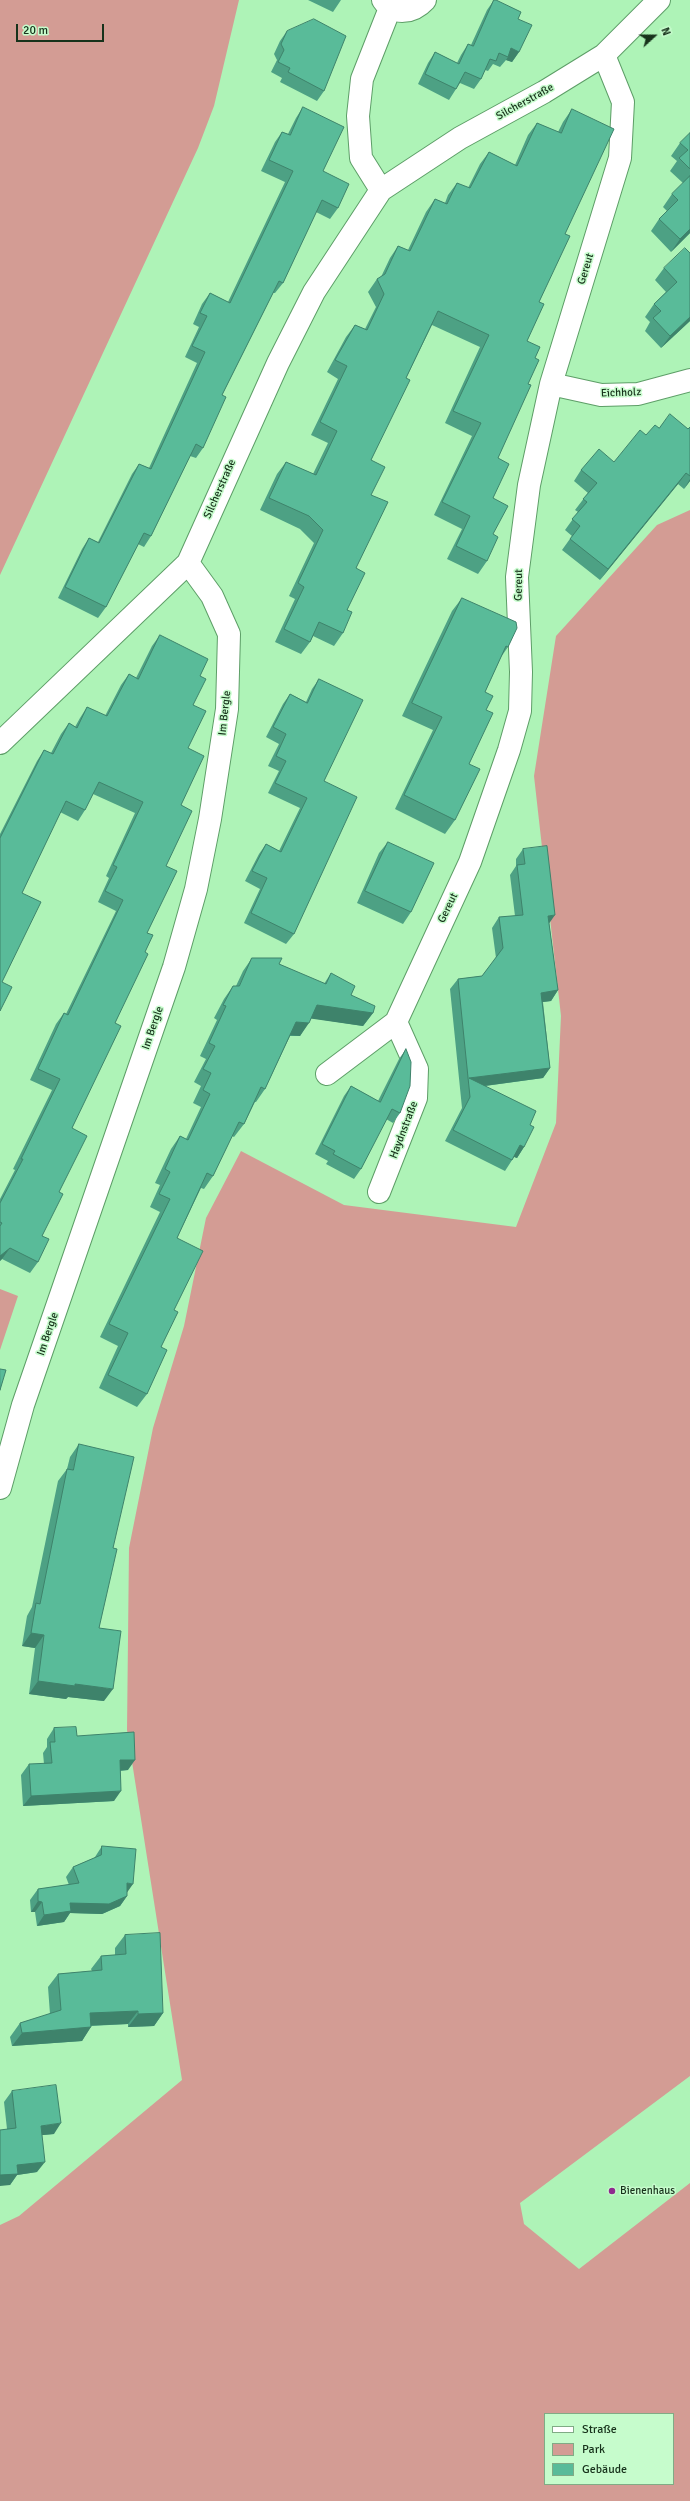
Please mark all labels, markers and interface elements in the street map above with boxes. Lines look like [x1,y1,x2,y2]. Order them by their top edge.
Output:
scale bar [18,16,106,42]
north arrow [634,16,674,56]
text: 20 m [23,23,48,38]
text: N [658,26,673,37]
street label: Silcherstraße [494,81,556,123]
street label: Gereut [575,252,597,286]
street label: Eichholz [601,386,641,400]
street label: Silcherstraße [201,457,239,521]
street label: Gereut [512,569,526,601]
street label: Im Bergle [216,690,234,736]
street label: Gereut [435,891,461,925]
street label: Im Bergle [139,1005,167,1051]
street label: Haydnstraße [387,1099,421,1161]
street label: Im Bergle [34,1311,62,1357]
place label: Bienenhaus [620,2184,675,2198]
marker: Bienenhaus [607,2186,617,2196]
legend [544,2413,674,2485]
text: Straße [582,2422,617,2437]
text: Park [582,2442,605,2457]
text: Gebäude [582,2462,627,2477]

